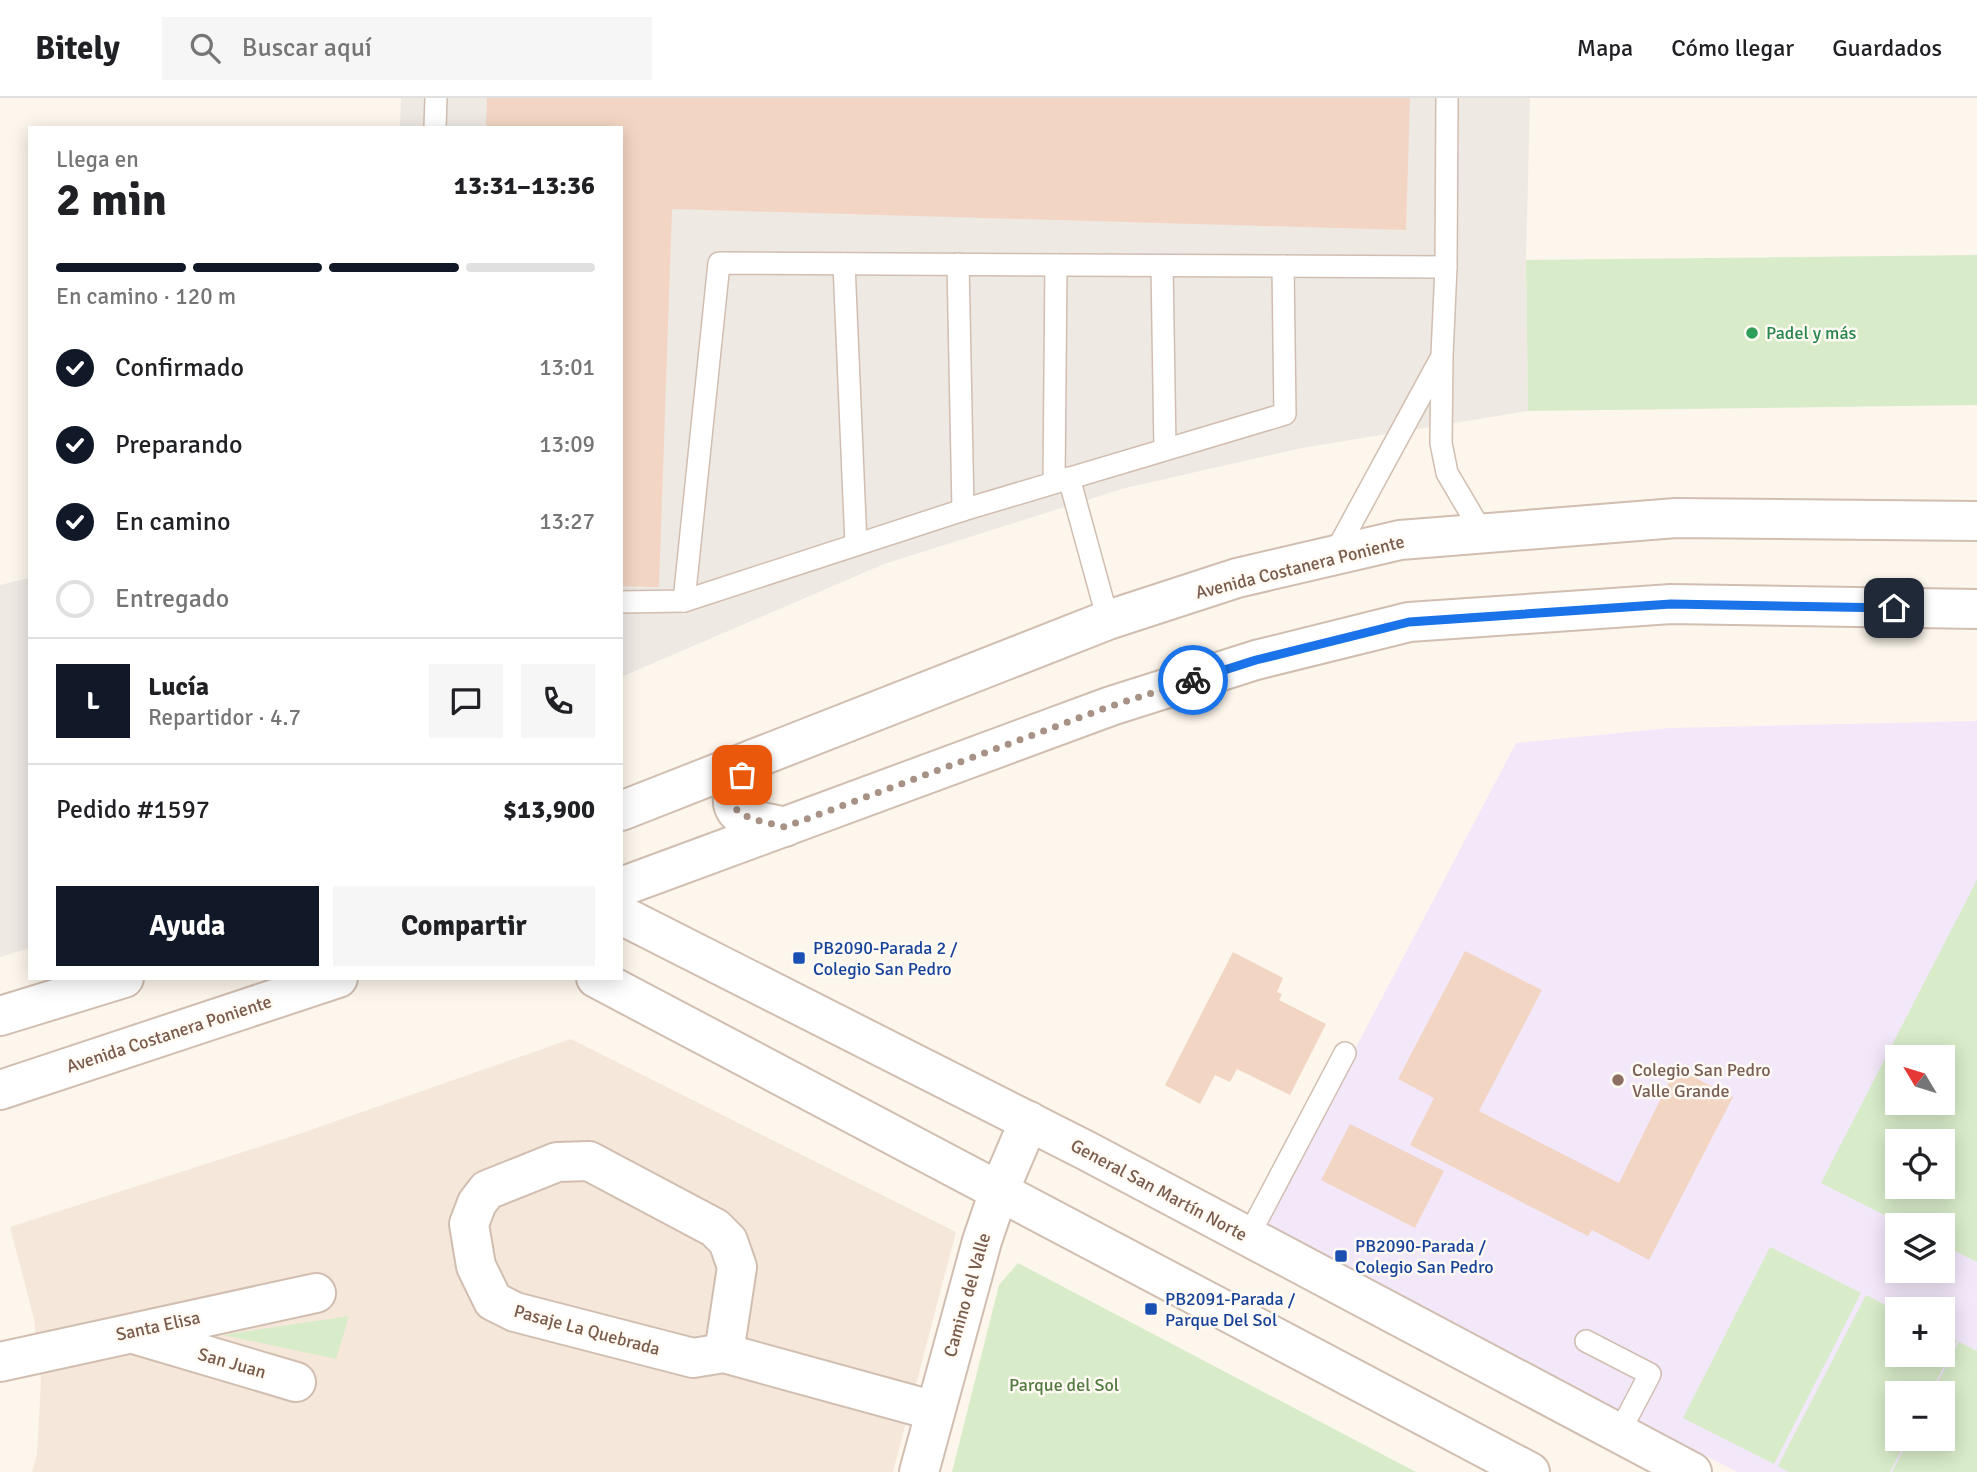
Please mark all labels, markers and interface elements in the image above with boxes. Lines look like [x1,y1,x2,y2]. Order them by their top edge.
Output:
search box [162,17,652,80]
text: Bitely [35,28,120,69]
icon: search [186,29,224,67]
text: Buscar aquí [242,32,372,64]
text: Mapa [1577,33,1633,63]
text: Cómo llegar [1671,33,1794,63]
text: Guardados [1832,33,1942,63]
text: Llega en [56,145,139,174]
text: 13:31–13:36 [454,170,595,202]
text: 2 min [56,172,167,228]
text: En camino · 120 m [56,282,236,311]
place label: Padel y más [1766,322,1857,344]
marker: Padel y más [1744,325,1760,341]
icon: check [56,349,94,387]
text: Confirmado [115,352,244,384]
text: 13:01 [539,353,595,382]
icon: check [56,426,94,464]
text: Preparando [115,429,242,461]
text: 13:09 [539,430,595,459]
icon: check [56,503,94,541]
text: En camino [115,506,231,538]
text: 13:27 [539,507,595,536]
street label: Avenida Costanera Poniente [1193,530,1407,604]
pin [1864,578,1924,638]
text: Entregado [115,583,229,615]
icon: home [1875,589,1913,627]
courier [1158,645,1228,715]
icon: bike [1174,661,1212,699]
button: chat [429,664,503,738]
button: phone [521,664,595,738]
text: Lucía [148,671,209,703]
text: L [86,685,100,717]
text: Repartidor · 4.7 [148,703,301,732]
pin [712,745,772,805]
icon: bag [723,756,761,794]
text: Pedido #1597 [56,794,210,826]
text: $13,900 [503,794,595,826]
button: Ayuda [56,886,319,966]
button: Compartir [333,886,595,966]
place label: PB2090-Parada 2 / Colegio San Pedro [813,937,958,980]
marker: PB2090-Parada 2 / Colegio San Pedro [791,950,807,966]
street label: Avenida Costanera Poniente [64,990,274,1078]
north arrow [1885,1045,1955,1115]
map controls [1885,1045,1955,1451]
place label: Colegio San Pedro Valle Grande [1632,1059,1771,1102]
marker: Colegio San Pedro Valle Grande [1610,1072,1626,1088]
button: locate [1885,1129,1955,1199]
street label: General San Martín Norte [1067,1134,1251,1246]
button: layers [1885,1213,1955,1283]
street label: Camino del Valle [939,1230,995,1360]
place label: PB2090-Parada / Colegio San Pedro [1355,1235,1494,1278]
marker: PB2090-Parada / Colegio San Pedro [1333,1248,1349,1264]
place label: PB2091-Parada / Parque Del Sol [1165,1288,1296,1331]
button: + [1885,1297,1955,1367]
street label: Pasaje La Quebrada [511,1300,663,1360]
marker: PB2091-Parada / Parque Del Sol [1143,1301,1159,1317]
street label: Santa Elisa [114,1306,202,1346]
street label: San Juan [195,1343,269,1383]
park label: Parque del Sol [1009,1374,1119,1396]
button: − [1885,1381,1955,1451]

